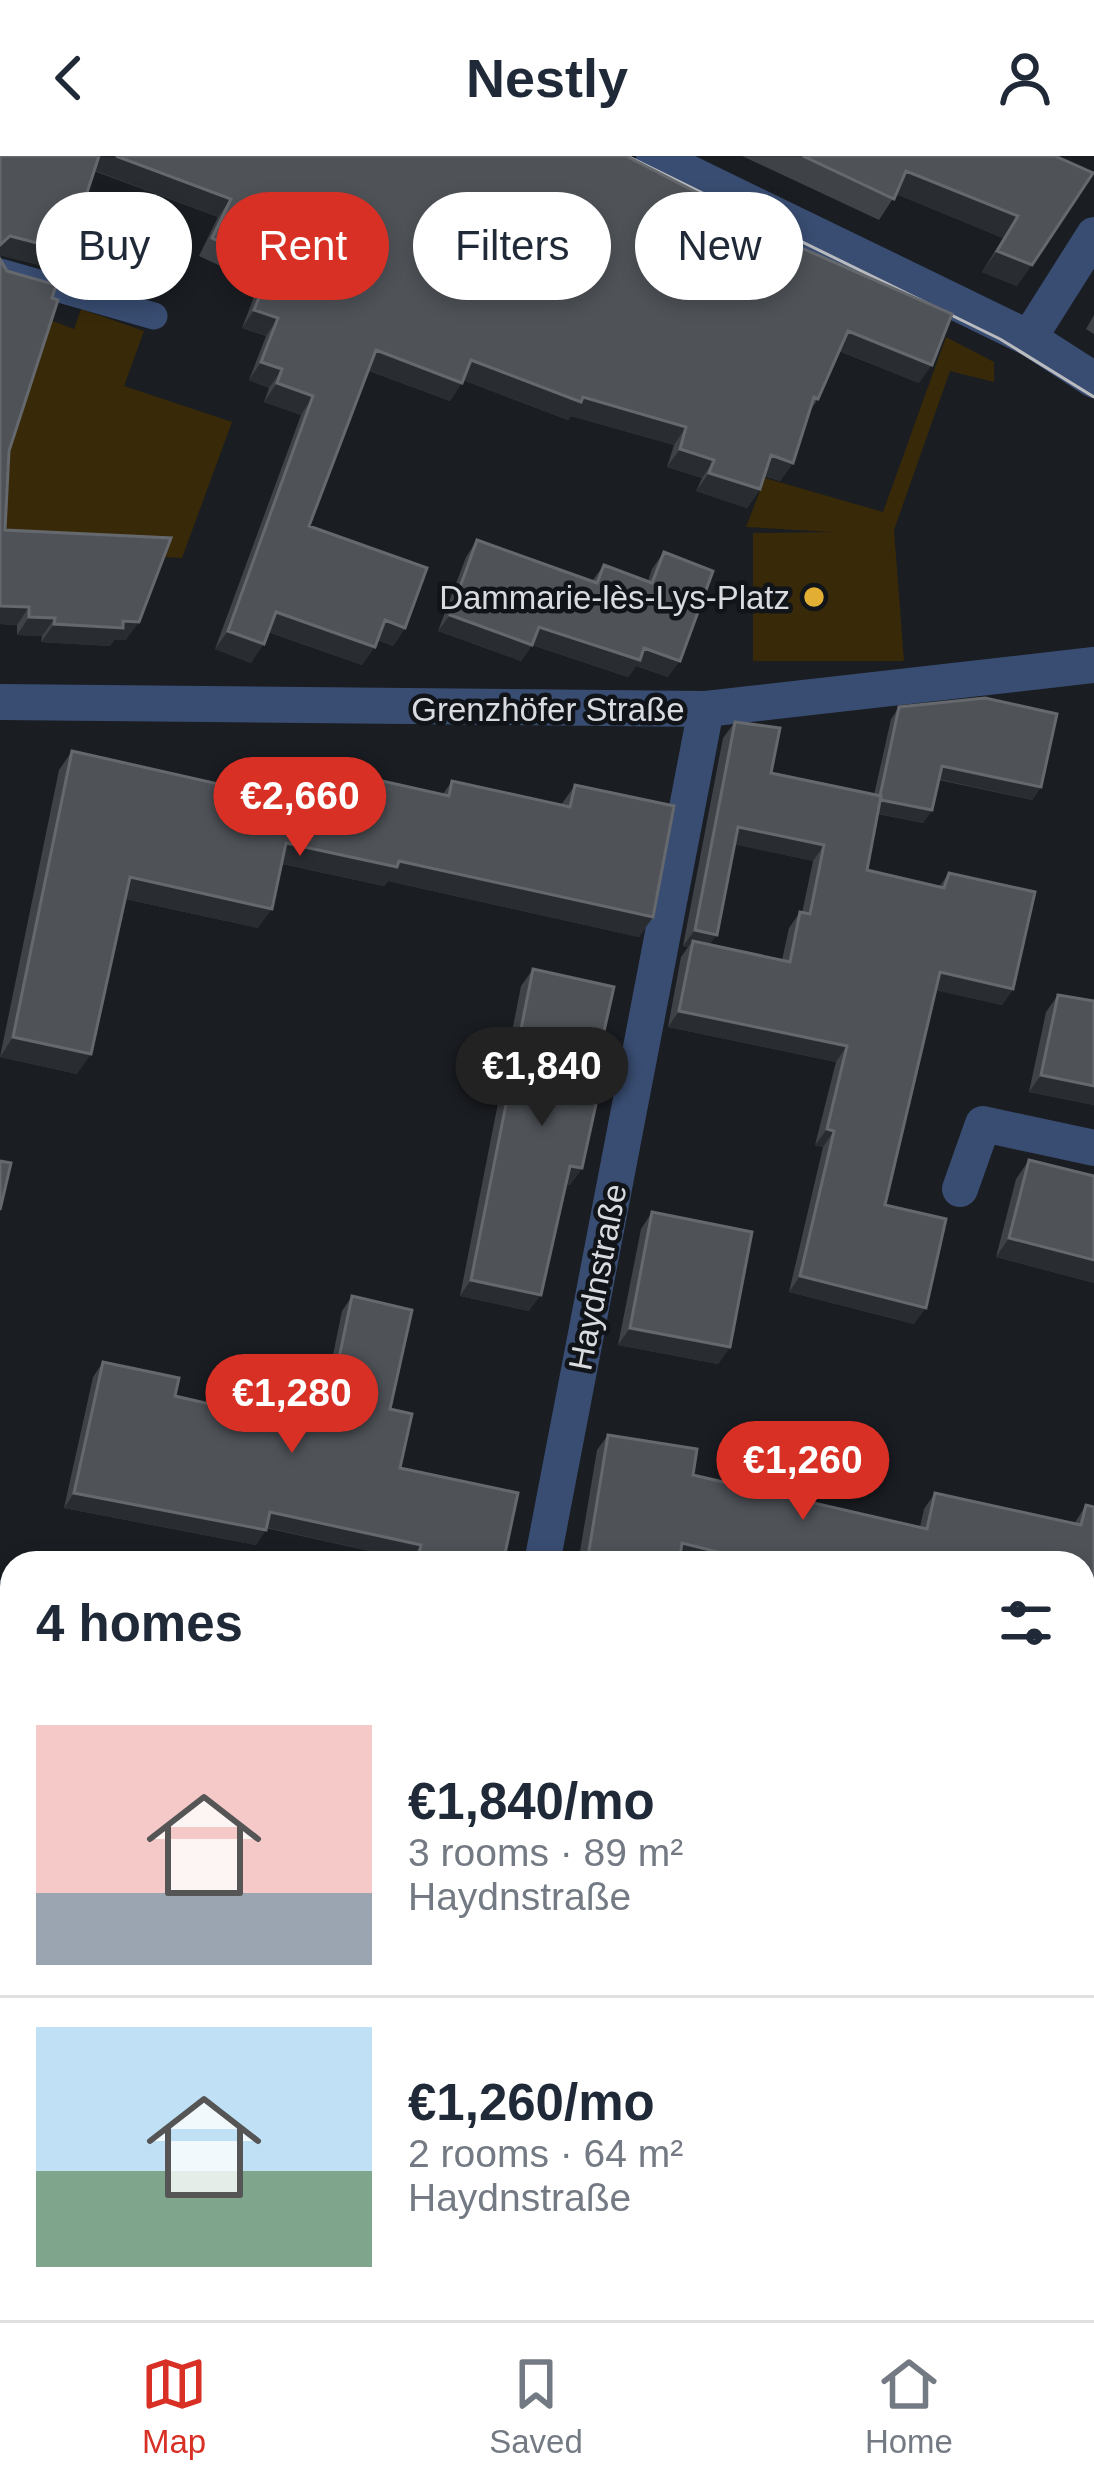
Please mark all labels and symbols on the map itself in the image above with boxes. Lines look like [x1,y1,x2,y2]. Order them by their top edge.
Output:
place label: Dammarie-lès-Lys-Platz [439,579,790,616]
marker: Dammarie-lès-Lys-Platz [801,584,827,610]
street label: Grenzhöfer Straße [411,691,685,728]
pin: €2,660 [202,757,398,859]
pin: €1,840 [444,1027,640,1129]
street label: Haydnstraße [561,1181,634,1373]
pin: €1,280 [194,1354,390,1456]
pin: €1,260 [705,1421,901,1523]

